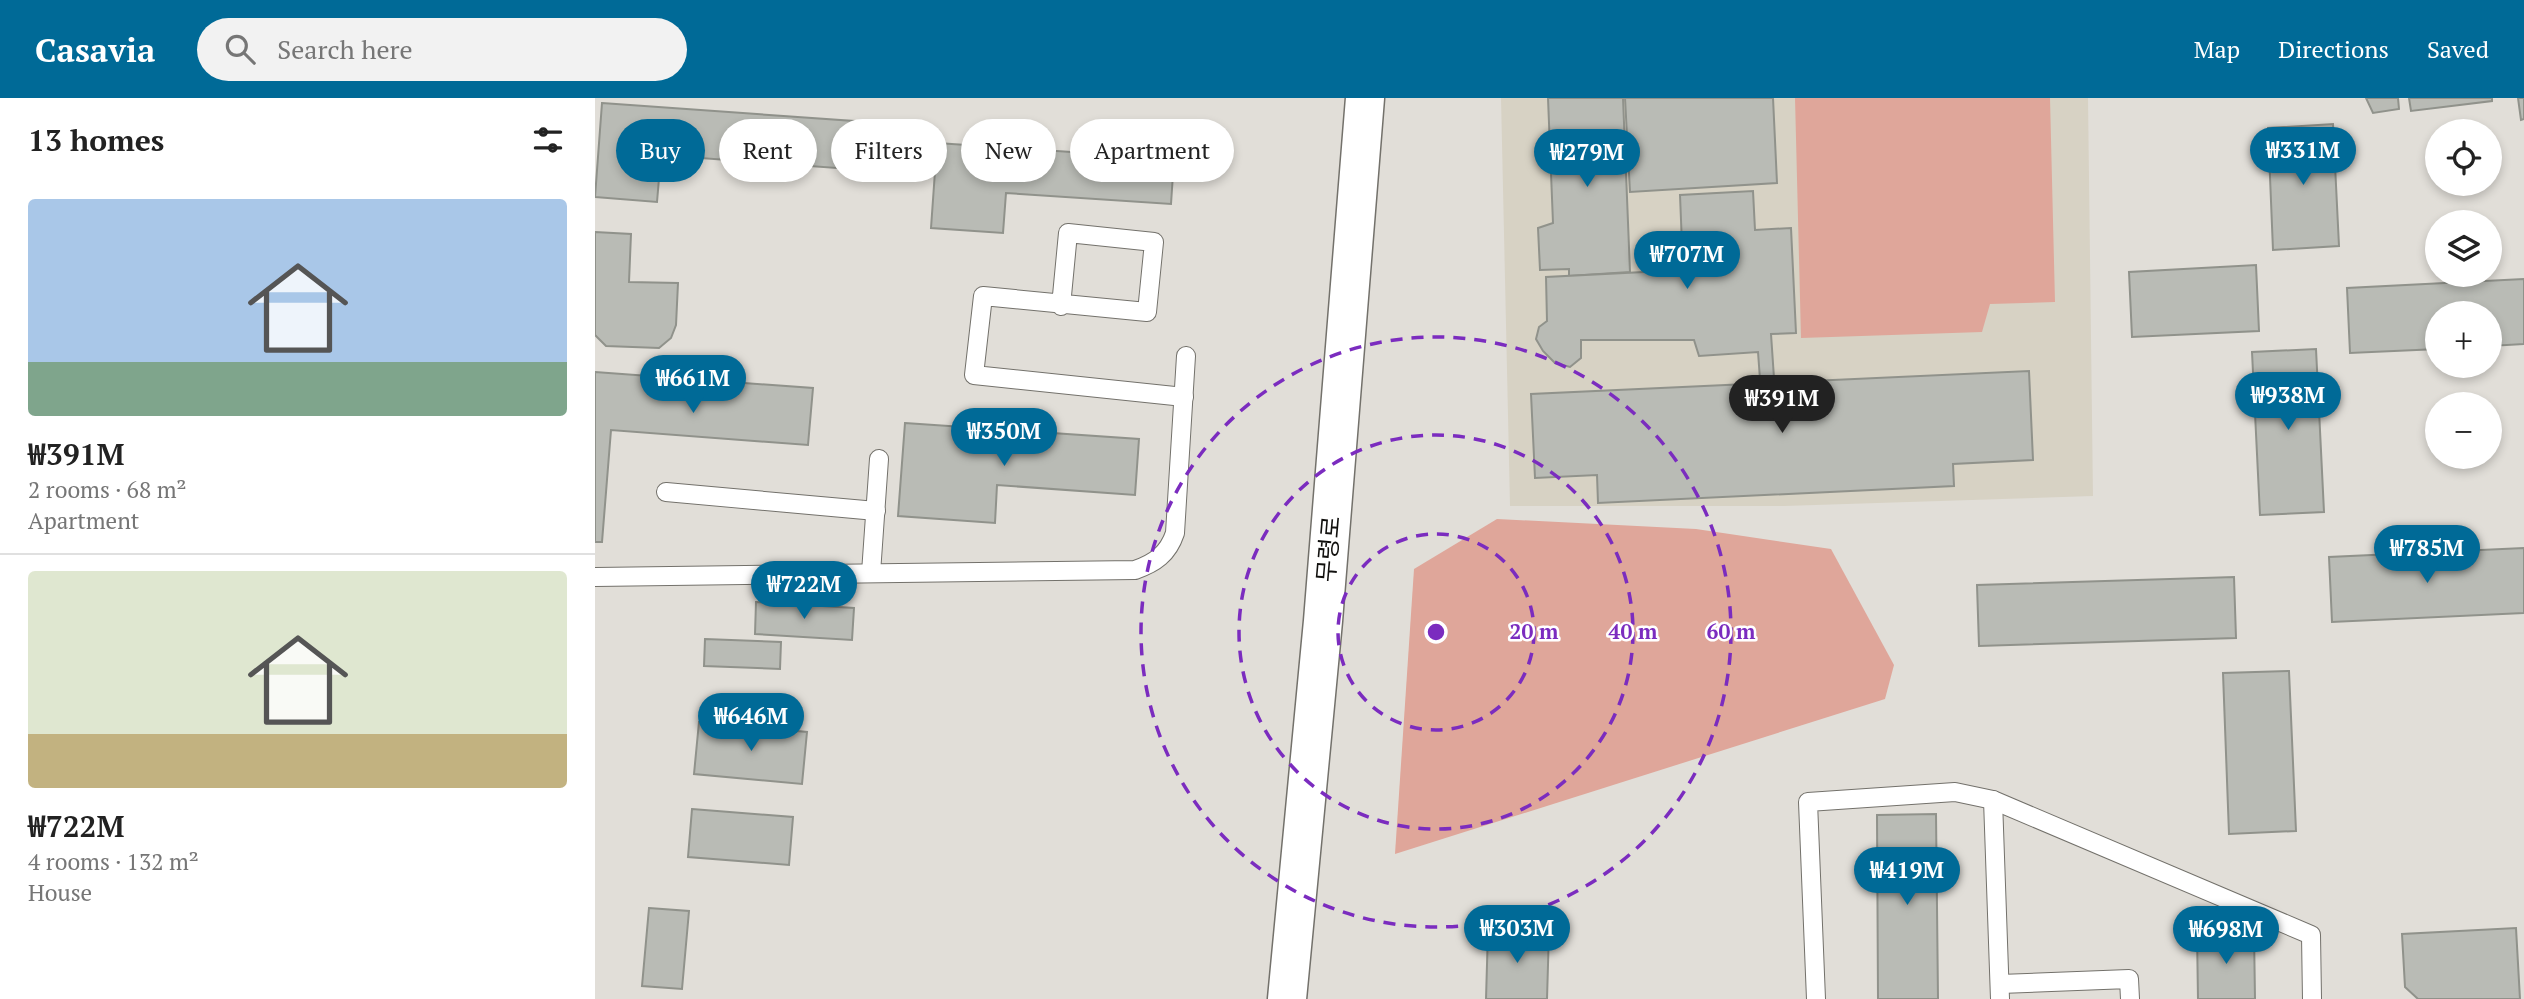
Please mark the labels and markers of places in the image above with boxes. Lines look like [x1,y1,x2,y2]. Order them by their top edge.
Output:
pin: ₩331M [2254,127,2352,187]
pin: ₩279M [1538,130,1636,189]
pin: ₩707M [1638,232,1736,291]
pin: ₩661M [644,356,742,415]
pin: ₩938M [2239,372,2337,432]
pin: ₩391M [1733,376,1831,435]
pin: ₩350M [955,408,1053,468]
pin: ₩785M [2378,526,2476,585]
pin: ₩722M [755,561,853,621]
centre of rings [1424,620,1448,644]
pin: ₩646M [702,694,800,753]
pin: ₩419M [1858,848,1956,907]
pin: ₩303M [1468,906,1566,965]
pin: ₩698M [2177,906,2275,966]

